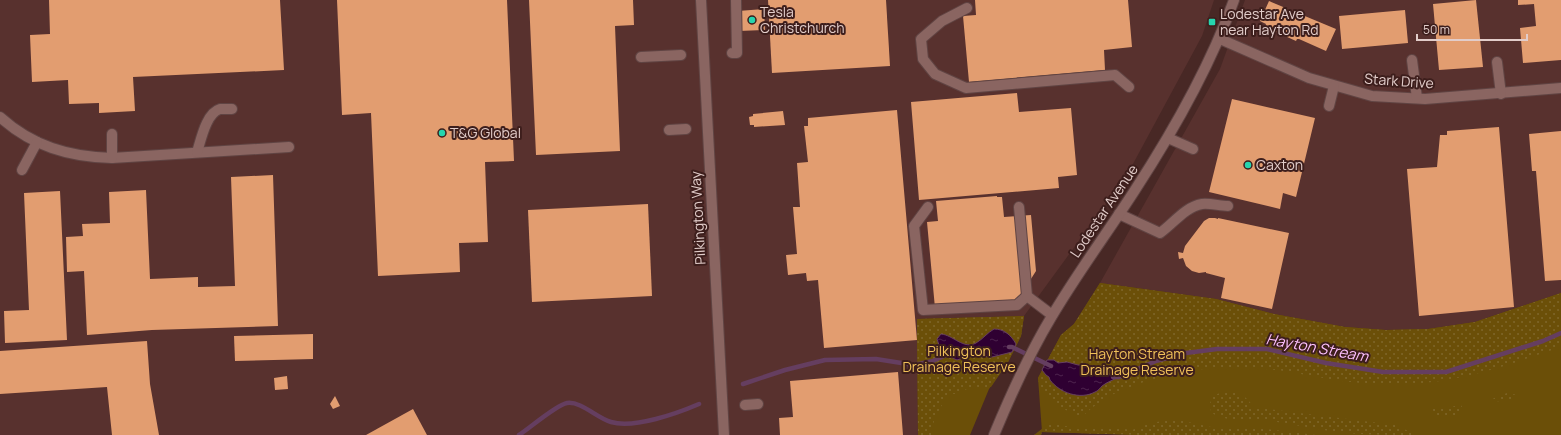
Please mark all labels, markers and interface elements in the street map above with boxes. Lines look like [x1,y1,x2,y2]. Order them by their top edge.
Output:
place label: Tesla Christchurch [760,2,845,37]
place label: Lodestar Ave near Hayton Rd [1220,4,1319,39]
marker: Tesla Christchurch [747,15,757,25]
scale bar [1417,16,1527,42]
marker: Lodestar Ave near Hayton Rd [1207,17,1217,27]
text: 50 m [1423,21,1450,38]
street label: Stark Drive [1364,69,1434,92]
place label: T&G Global [450,123,521,142]
marker: T&G Global [437,128,447,138]
place label: Caxton [1256,155,1303,174]
street label: Lodestar Avenue [1065,160,1142,261]
marker: Caxton [1243,160,1253,170]
street label: Pilkington Way [686,170,709,265]
water label: Hayton Stream [1264,328,1371,367]
park label: Pilkington Drainage Reserve [902,341,1016,376]
park label: Hayton Stream Drainage Reserve [1080,344,1194,379]

